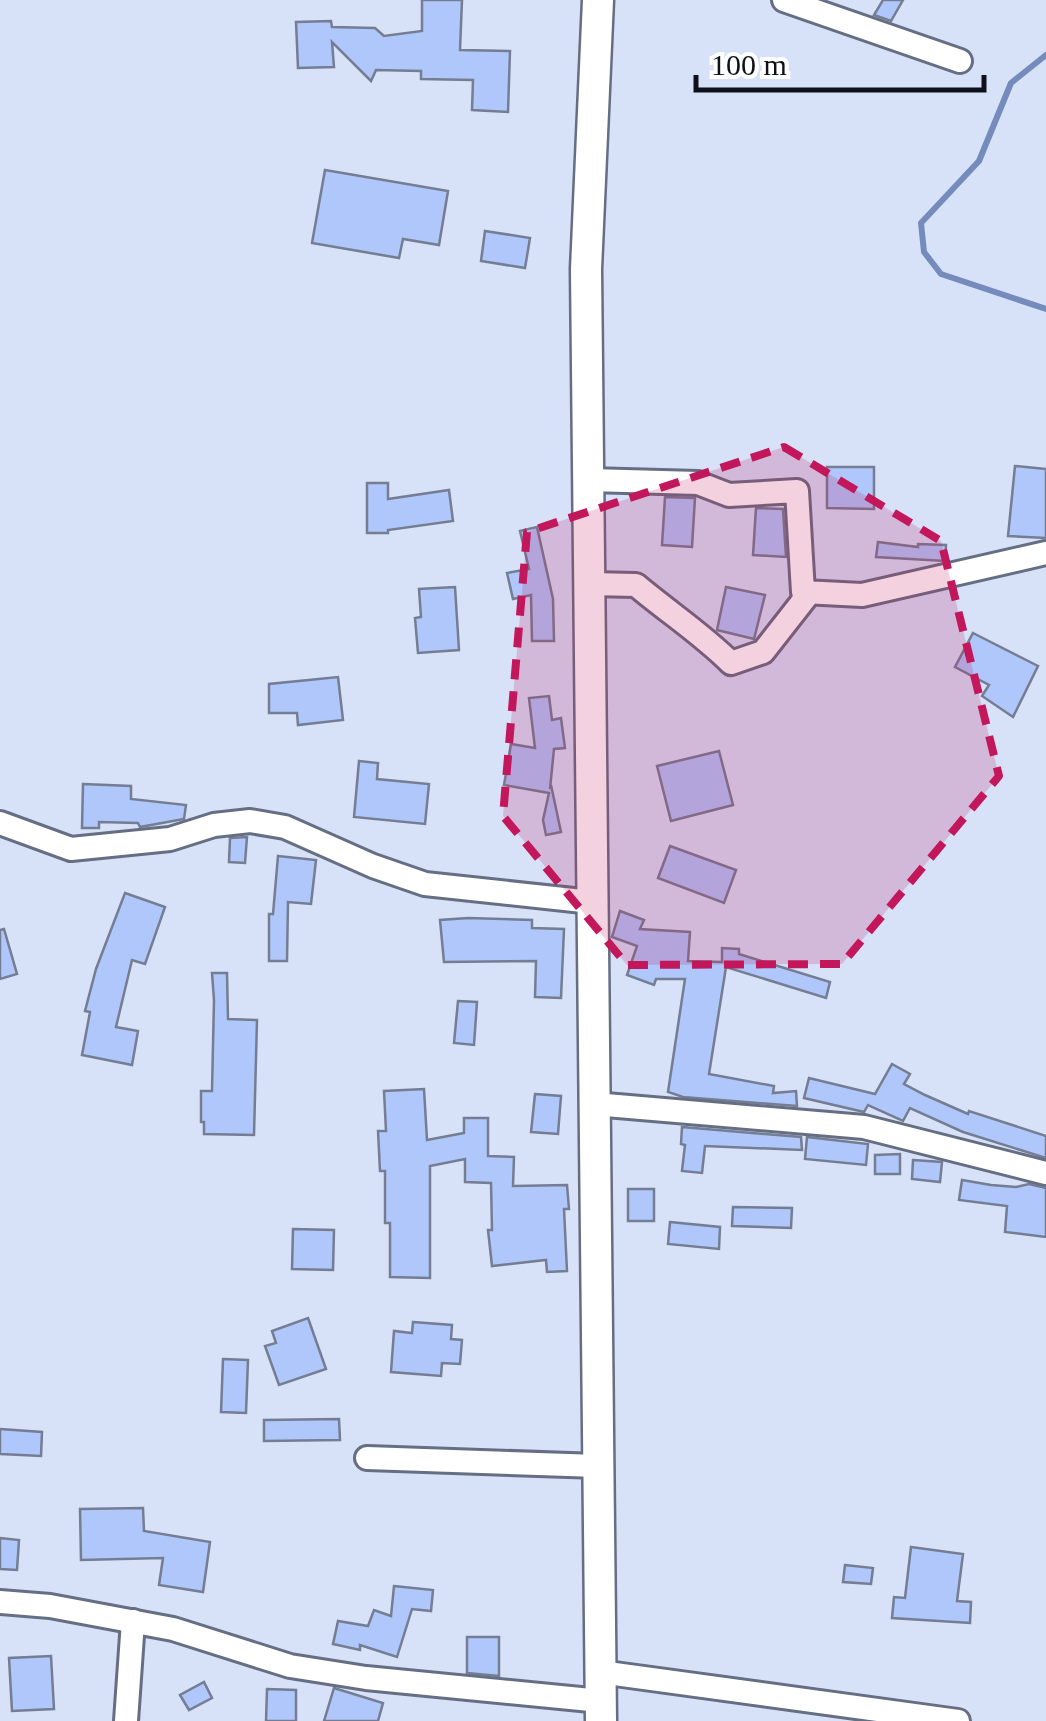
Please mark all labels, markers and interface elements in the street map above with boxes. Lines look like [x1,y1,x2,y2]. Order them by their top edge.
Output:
scale bar [696,30,984,92]
text: 100 m [711,48,787,81]

